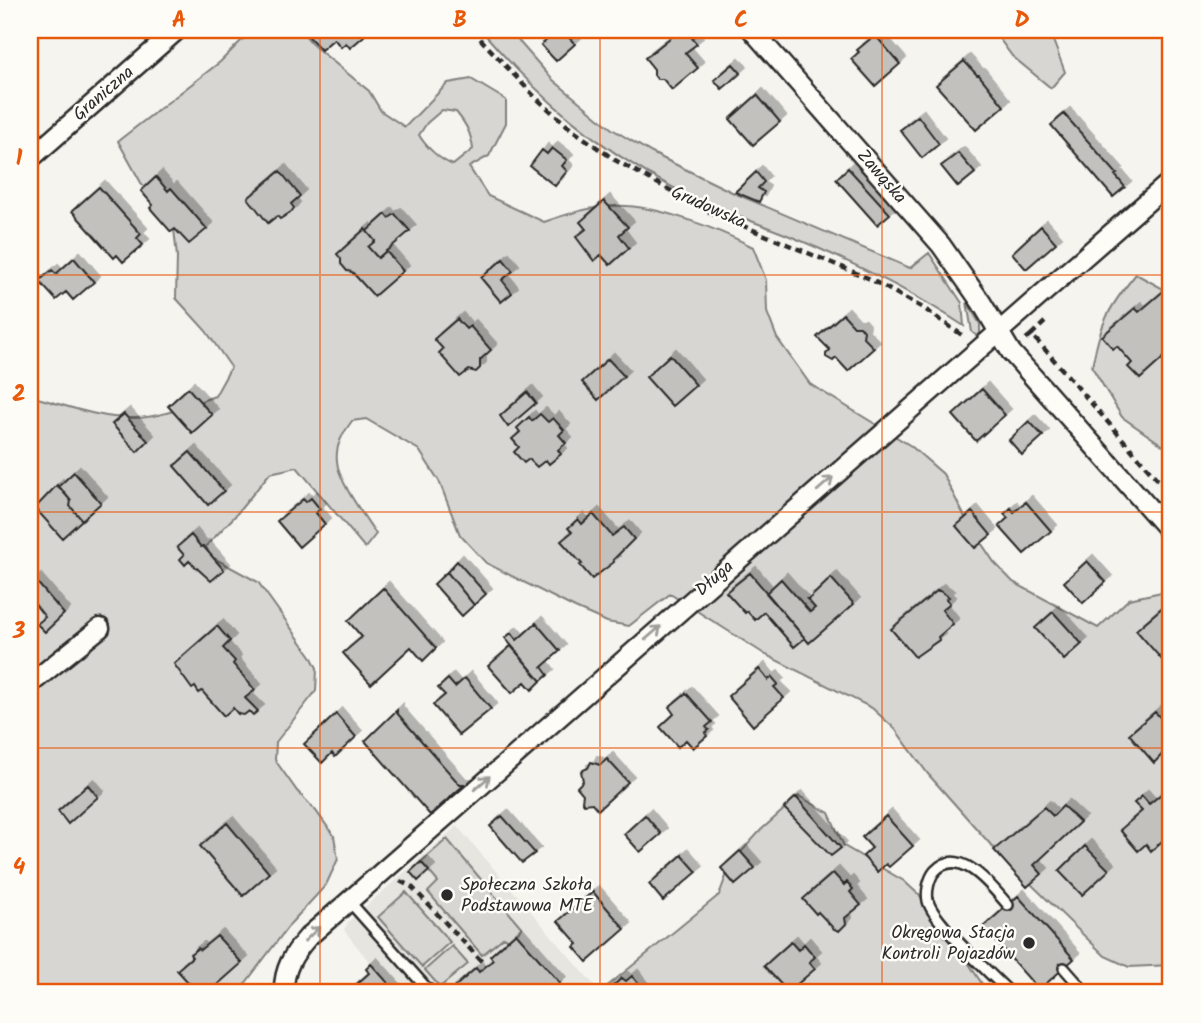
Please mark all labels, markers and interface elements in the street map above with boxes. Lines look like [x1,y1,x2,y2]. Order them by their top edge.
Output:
text: A [172,3,186,39]
text: B [453,3,467,39]
text: C [734,3,748,39]
text: D [1014,3,1030,39]
street label: Graniczna [67,59,141,129]
text: 1 [16,141,23,177]
street label: Zawąska [849,143,913,211]
street label: Grudowska [666,179,750,237]
text: 2 [12,377,26,413]
one-way arrow [815,476,833,492]
street label: Długa [689,554,741,604]
text: 3 [12,614,26,650]
one-way arrow [644,625,662,641]
one-way arrow [473,775,491,791]
text: 4 [13,850,26,886]
place label: Społeczna Szkoła Podstawowa MTE [461,871,594,921]
marker: Społeczna Szkoła Podstawowa MTE [439,887,455,903]
place label: Okręgowa Stacja Kontroli Pojazdów [882,919,1016,969]
one-way arrow [303,926,320,943]
marker: Okręgowa Stacja Kontroli Pojazdów [1021,935,1037,951]

